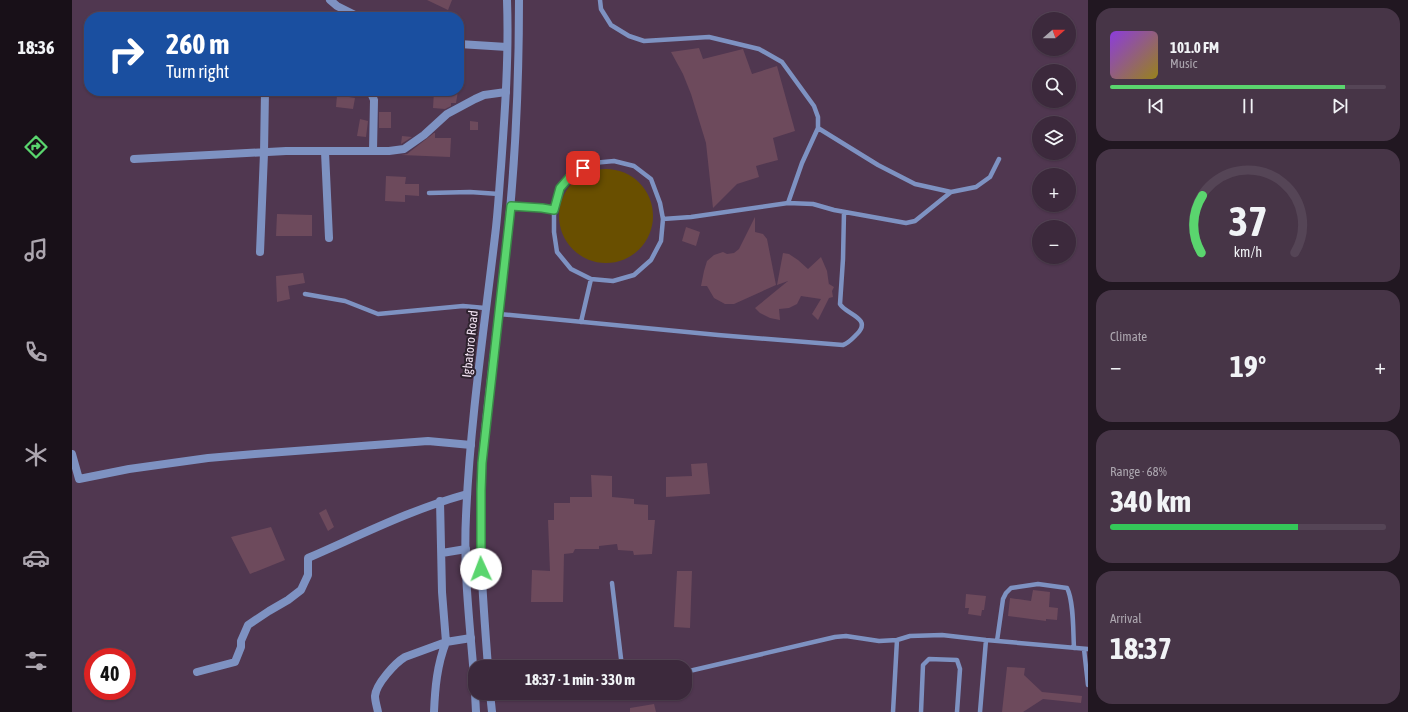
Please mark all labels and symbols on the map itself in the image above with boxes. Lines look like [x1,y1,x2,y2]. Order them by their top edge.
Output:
north arrow [1032,12,1076,56]
pin [566,151,600,185]
street label: Igbatoro Road [459,310,481,378]
position arrow [460,548,502,590]
speed limit sign: 40 [84,648,136,700]

